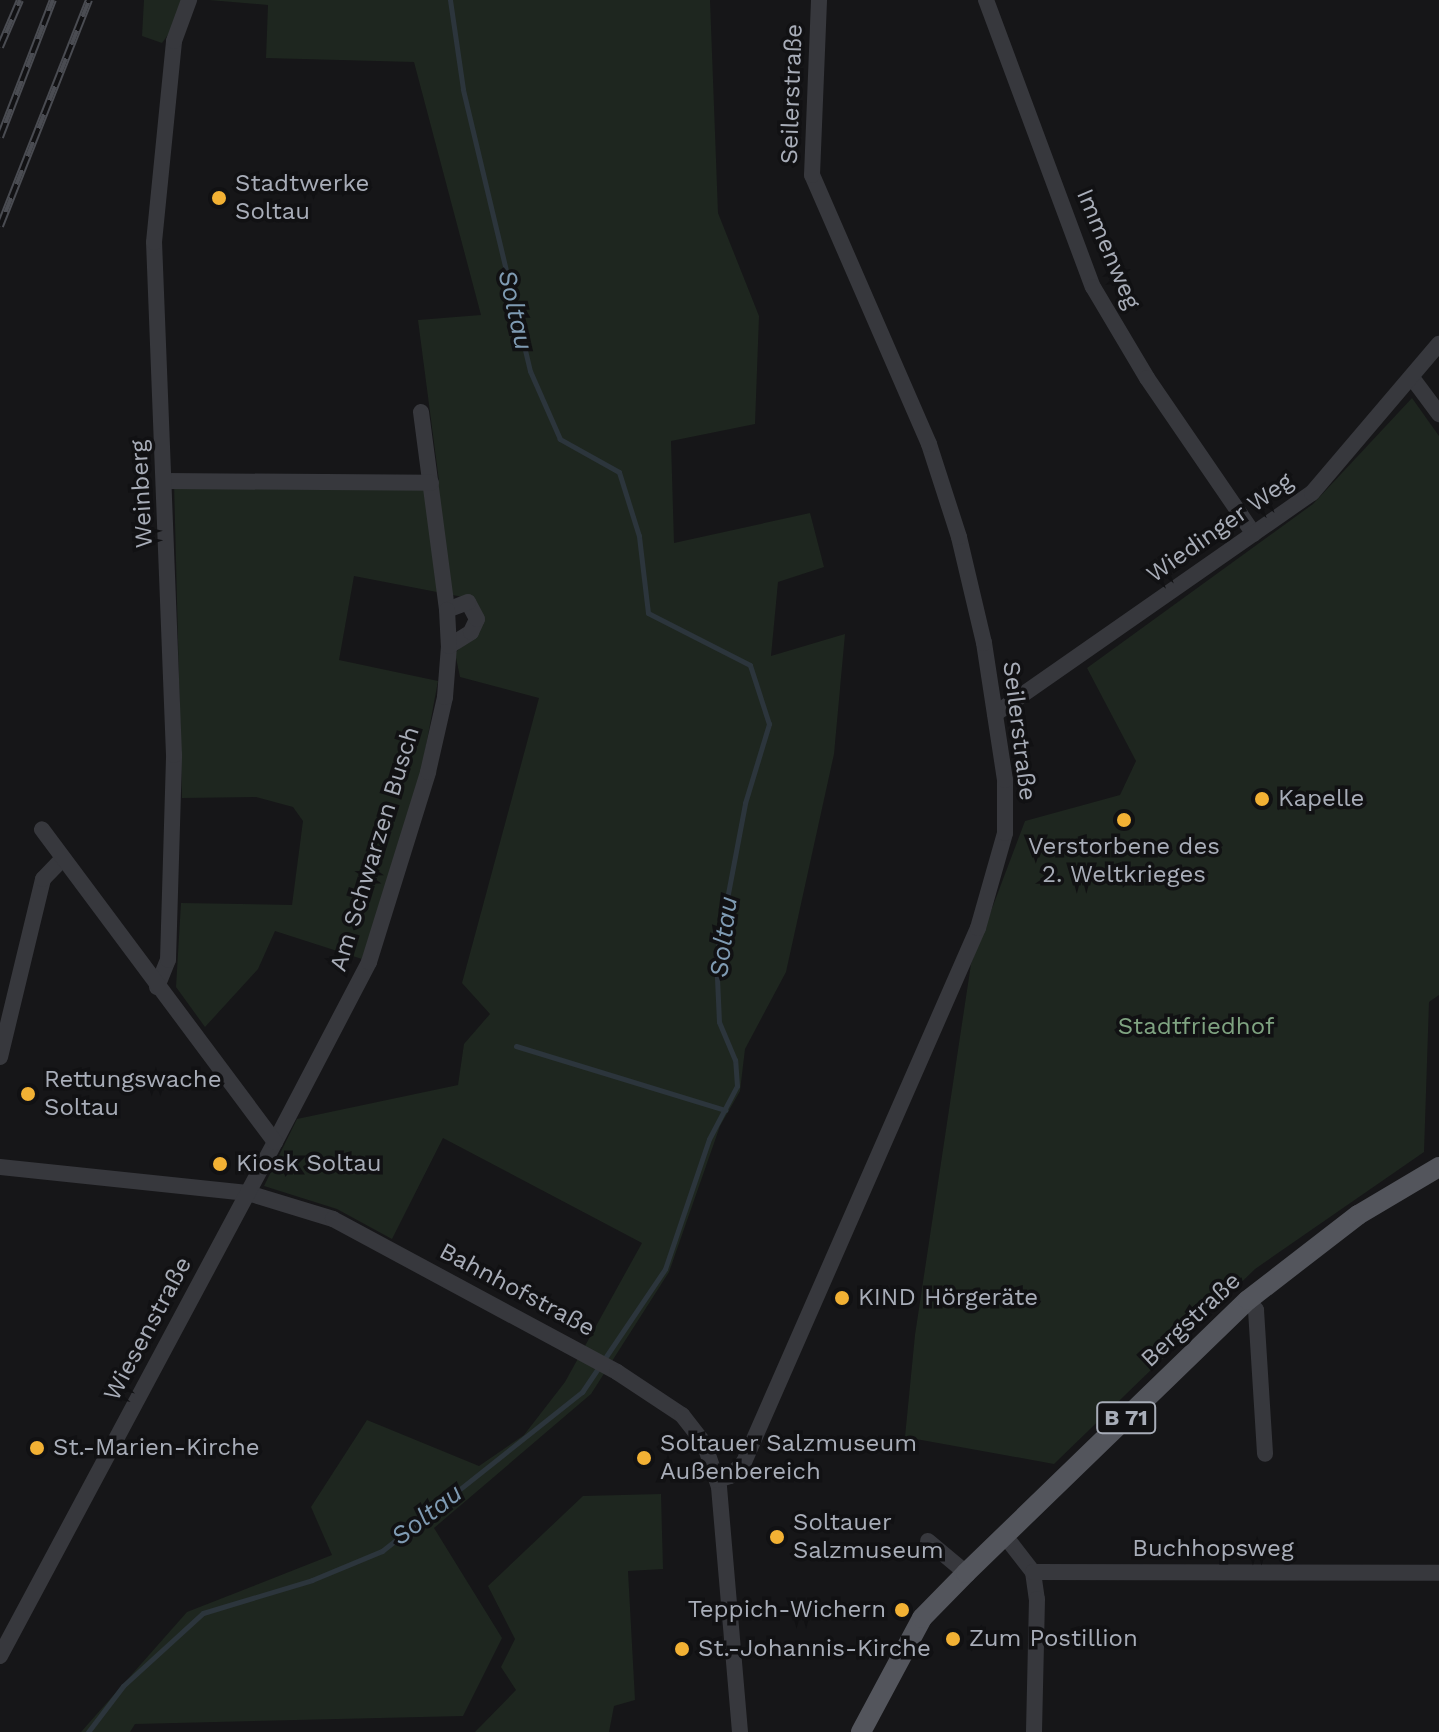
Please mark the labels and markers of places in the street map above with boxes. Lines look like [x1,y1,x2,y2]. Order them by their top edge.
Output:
place label: Stadtwerke Soltau [235,170,369,226]
marker: Stadtwerke Soltau [210,189,228,207]
place label: Kapelle [1278,785,1364,813]
marker: Kapelle [1253,790,1271,808]
marker: Verstorbene des 2. Weltkrieges [1115,811,1133,829]
place label: Verstorbene des 2. Weltkrieges [1028,833,1220,889]
place label: Rettungswache Soltau [44,1066,222,1122]
marker: Rettungswache Soltau [19,1085,37,1103]
place label: Kiosk Soltau [236,1150,382,1178]
marker: Kiosk Soltau [211,1155,229,1173]
place label: KIND Hörgeräte [858,1284,1038,1312]
marker: KIND Hörgeräte [833,1289,851,1307]
place label: Soltauer Salzmuseum Außenbereich [660,1430,918,1486]
place label: St.-Marien-Kirche [53,1434,260,1462]
marker: St.-Marien-Kirche [28,1439,46,1457]
marker: Soltauer Salzmuseum Außenbereich [635,1449,653,1467]
place label: Soltauer Salzmuseum [793,1509,944,1565]
marker: Soltauer Salzmuseum [768,1528,786,1546]
place label: Teppich-Wichern [688,1596,886,1624]
marker: Teppich-Wichern [893,1601,911,1619]
place label: Zum Postillion [969,1625,1138,1653]
marker: Zum Postillion [944,1630,962,1648]
place label: St.-Johannis-Kirche [698,1635,931,1663]
marker: St.-Johannis-Kirche [673,1640,691,1658]

